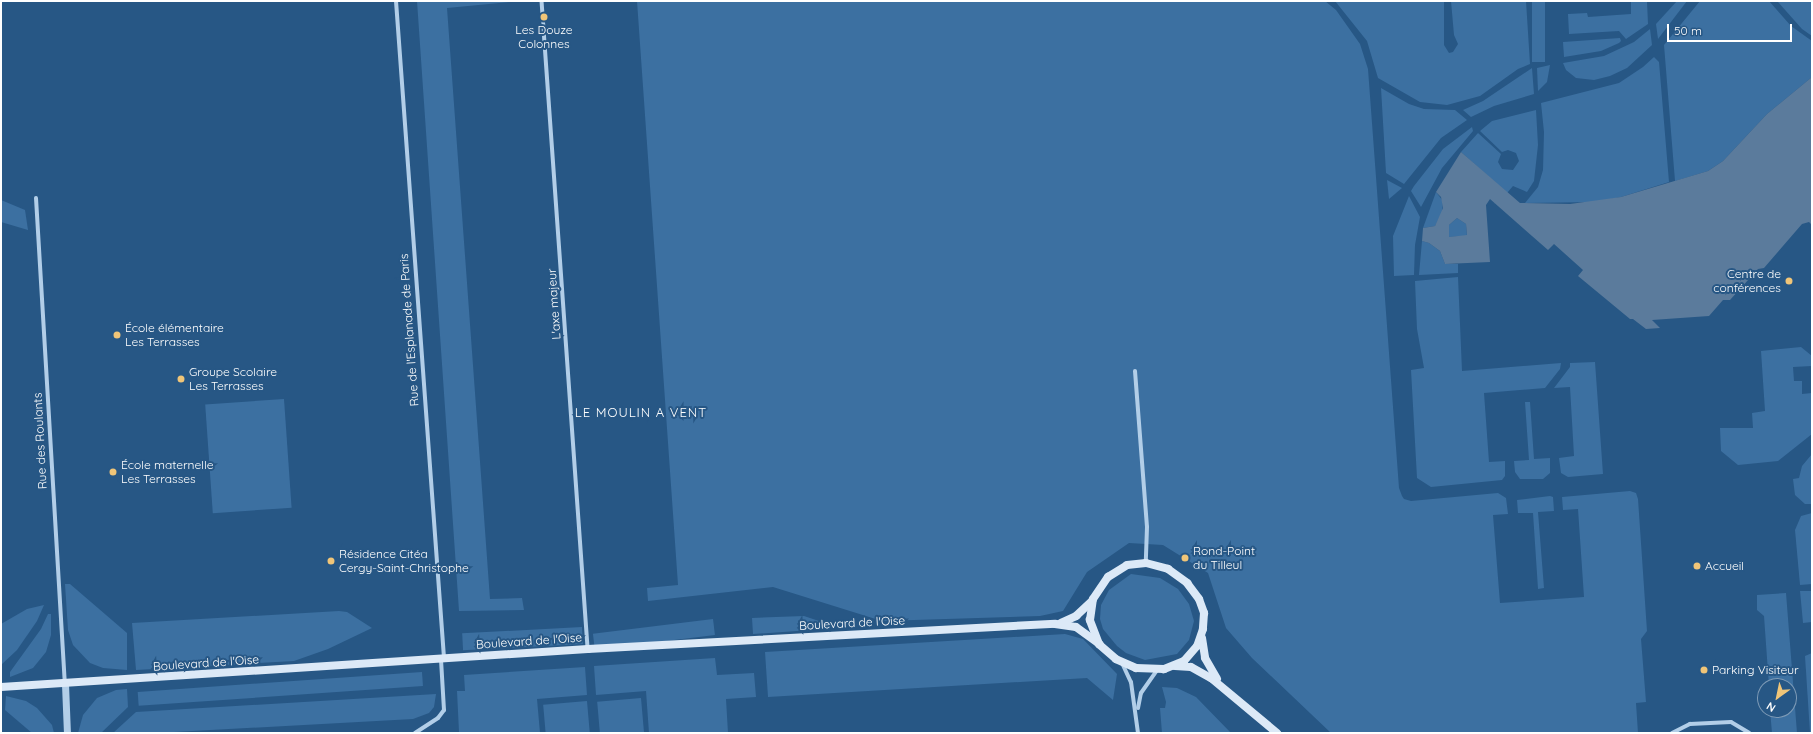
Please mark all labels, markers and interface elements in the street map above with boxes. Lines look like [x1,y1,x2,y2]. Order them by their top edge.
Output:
marker: Les Douze Colonnes [539,12,549,22]
scale bar [1669,16,1794,42]
place label: Les Douze Colonnes [515,23,573,51]
text: 50 m [1674,23,1702,38]
street label: Rue de l'Esplanade de Paris [396,253,422,407]
place label: Centre de conférences [1713,267,1781,295]
street label: L'axe majeur [544,268,564,340]
marker: Centre de conférences [1784,276,1794,286]
place label: École élémentaire Les Terrasses [125,321,224,349]
marker: École élémentaire Les Terrasses [112,330,122,340]
place label: Groupe Scolaire Les Terrasses [189,365,277,393]
marker: Groupe Scolaire Les Terrasses [176,374,186,384]
street label: Rue des Roulants [30,392,50,490]
district label: LE MOULIN A VENT [575,404,707,420]
place label: École maternelle Les Terrasses [121,458,213,486]
marker: École maternelle Les Terrasses [108,467,118,477]
place label: Rond-Point du Tilleul [1193,544,1255,572]
place label: Résidence Citéa Cergy-Saint-Christophe [339,547,469,575]
marker: Rond-Point du Tilleul [1180,553,1190,563]
marker: Résidence Citéa Cergy-Saint-Christophe [326,556,336,566]
place label: Accueil [1705,559,1744,573]
marker: Accueil [1692,561,1702,571]
street label: Boulevard de l'Oise [799,613,905,633]
street label: Boulevard de l'Oise [475,630,583,652]
street label: Boulevard de l'Oise [152,652,260,674]
place label: Parking Visiteur [1712,663,1799,677]
marker: Parking Visiteur [1699,665,1709,675]
north arrow [1757,678,1797,718]
text: N [1764,699,1778,715]

